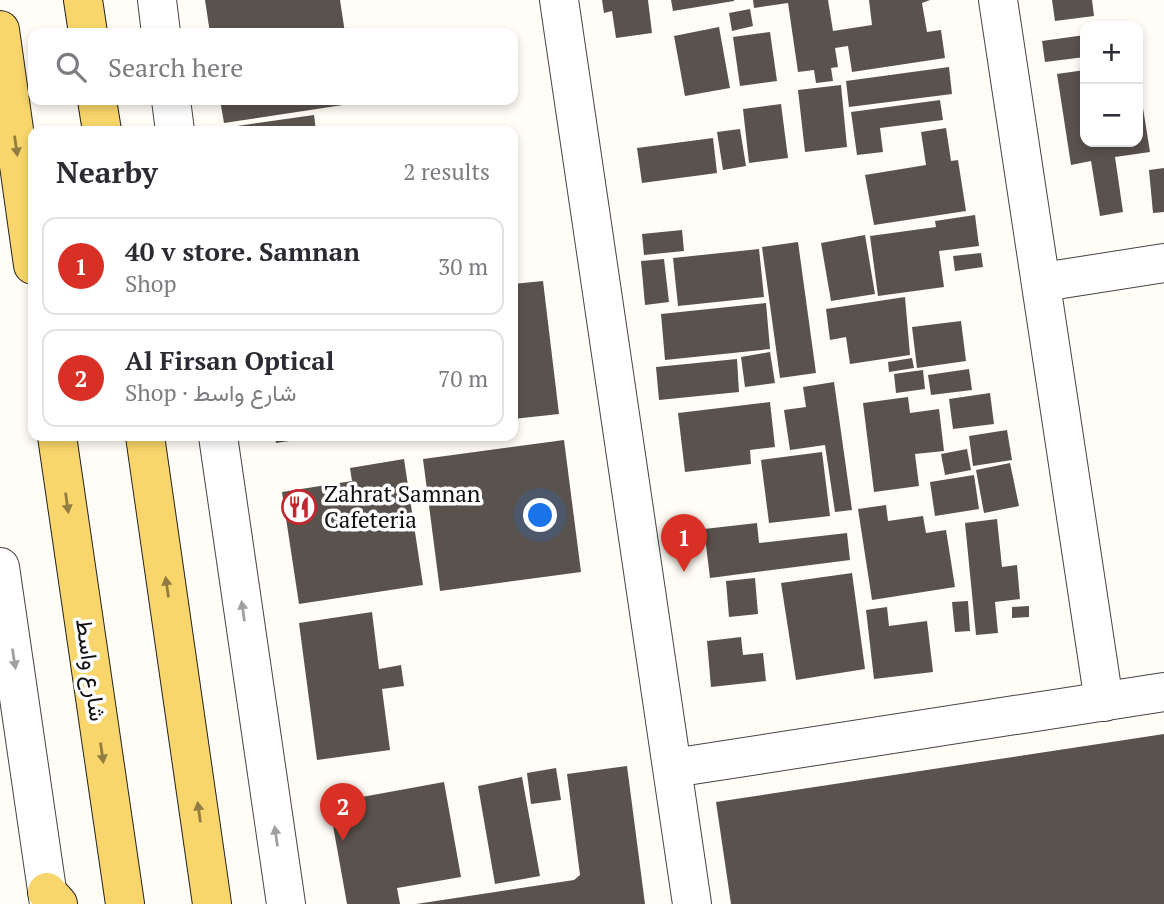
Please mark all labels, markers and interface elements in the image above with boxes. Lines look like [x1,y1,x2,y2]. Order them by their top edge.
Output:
map controls [1080,21,1143,147]
button: + [1080,21,1143,84]
search box [28,28,518,105]
icon: search [52,48,90,86]
text: Search here [108,50,243,84]
button: − [1080,84,1143,147]
one-way arrow [11,135,22,157]
text: Nearby [56,152,158,192]
text: 2 results [403,156,490,187]
text: 40 v store. Samnan [125,234,360,268]
text: 1 [75,251,88,282]
text: 30 m [438,251,488,282]
text: Shop [125,268,177,299]
text: Al Firsan Optical [125,343,334,377]
text: 2 [75,363,88,394]
text: 70 m [438,363,488,394]
text: Shop · شارع واسط [125,377,296,408]
place label: Zahrat Samnan Cafeteria [324,478,481,535]
restaurant icon: Zahrat Samnan Cafeteria [280,488,318,526]
one-way arrow [62,492,73,514]
your location [523,498,557,532]
pin: 1 [661,514,707,572]
one-way arrow [161,576,172,598]
one-way arrow [238,600,249,622]
street label: شارع واسط [68,617,114,723]
one-way arrow [9,648,20,670]
one-way arrow [97,742,108,764]
pin: 2 [320,783,366,841]
one-way arrow [193,801,204,823]
one-way arrow [270,825,281,847]

